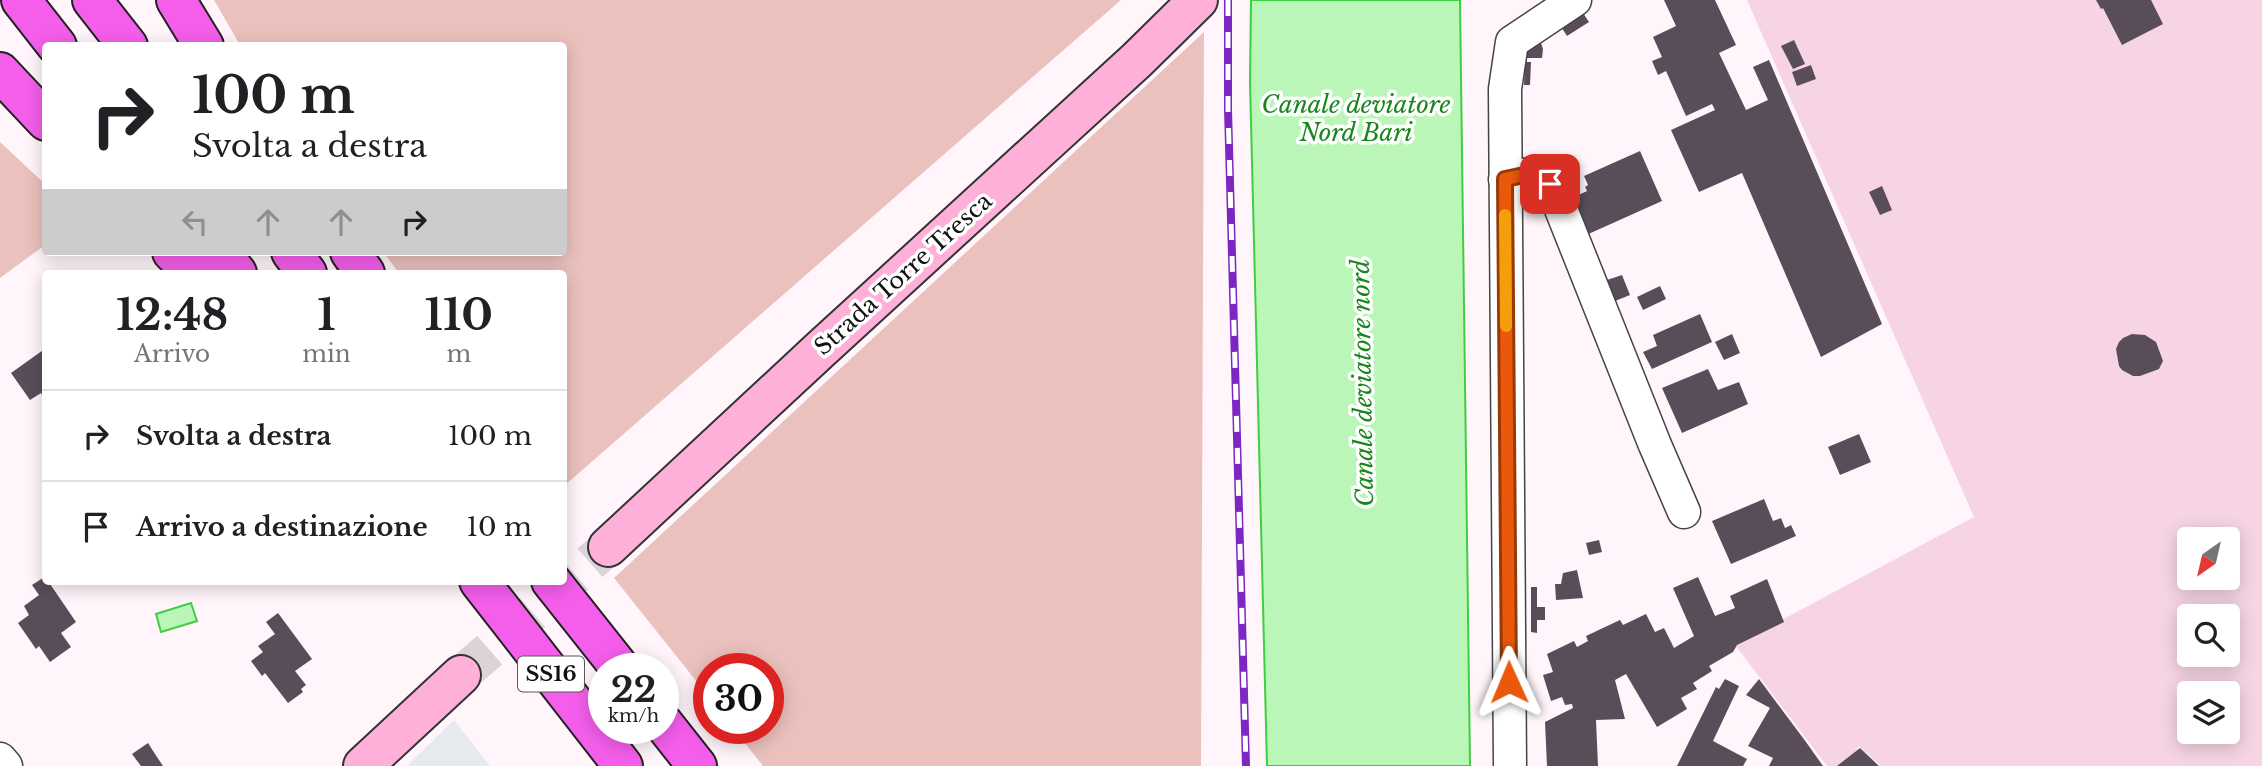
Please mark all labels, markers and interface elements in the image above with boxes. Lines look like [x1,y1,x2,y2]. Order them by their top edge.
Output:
text: 100 m [192,65,355,126]
icon: right [77,70,168,161]
water label: Canale deviatore Nord Bari [1262,90,1451,147]
text: Svolta a destra [192,126,427,166]
pin [1520,154,1580,214]
icon: arrive [1531,165,1569,203]
street label: Strada Torre Tresca [809,187,998,361]
icon: left [176,203,214,241]
icon: ahead [249,203,287,241]
icon: ahead [322,203,360,241]
icon: right [395,203,433,241]
water label: Canale deviatore nord [1346,258,1379,507]
text: 12:48 [116,289,228,341]
text: 1 [317,289,336,341]
text: 110 [425,289,493,341]
text: Arrivo [134,340,210,368]
text: min [302,340,351,368]
text: m [446,340,471,368]
icon: right [77,417,115,455]
text: Svolta a destra [136,420,332,452]
text: 100 m [448,420,532,452]
icon: arrive [77,508,115,546]
text: Arrivo a destinazione [136,511,428,543]
text: 10 m [466,511,532,543]
north arrow [2177,527,2240,590]
map controls [2177,527,2240,744]
button: search [2177,604,2240,667]
position arrow [1472,645,1546,719]
speed limit sign: 30 [693,653,784,744]
road number: SS16 [518,656,584,692]
text: 22 [611,668,656,711]
button: layers [2177,681,2240,744]
text: km/h [608,705,659,727]

